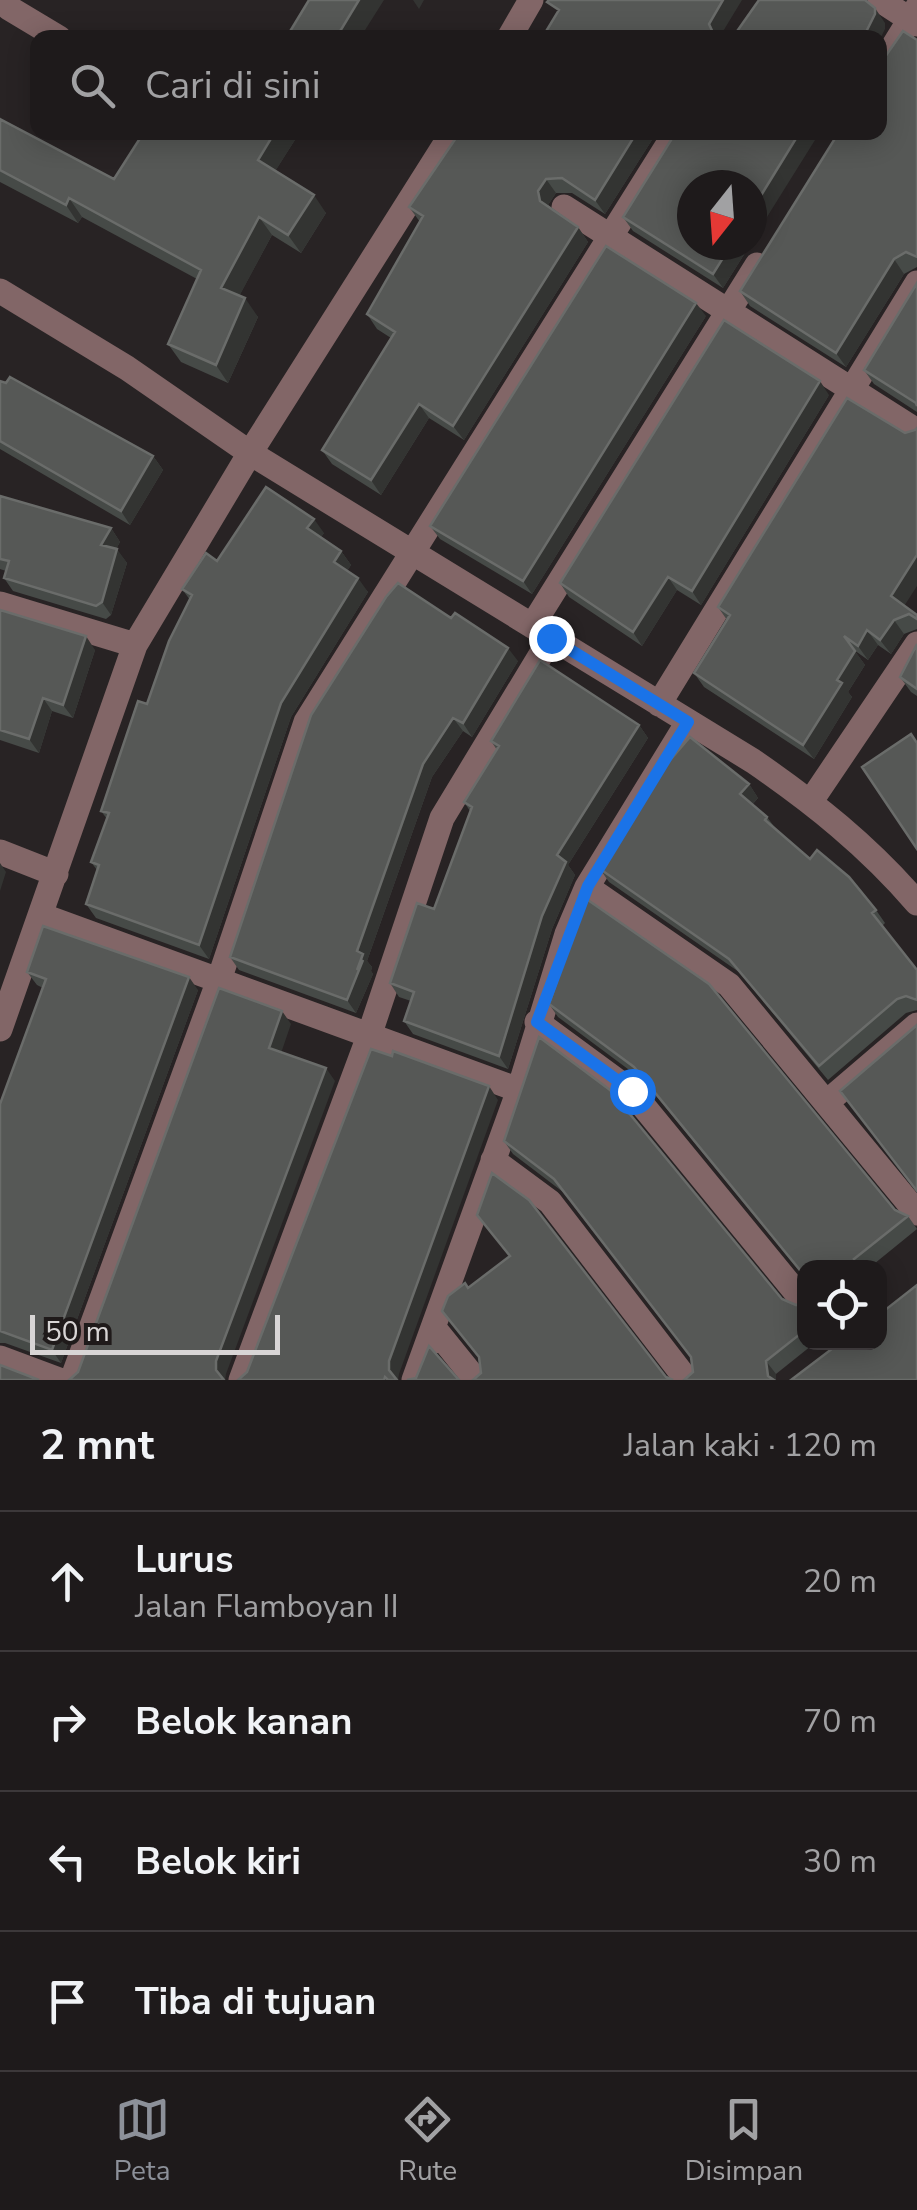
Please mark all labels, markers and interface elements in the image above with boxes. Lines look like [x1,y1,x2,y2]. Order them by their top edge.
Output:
search box [30,30,887,140]
icon: search [65,58,120,113]
text: Cari di sini [145,60,321,111]
north arrow [677,170,767,260]
route end [529,616,575,662]
route start [610,1069,656,1115]
map controls [797,1260,887,1350]
button: locate [797,1260,887,1350]
scale bar [30,1310,280,1354]
text: 50 m [45,1313,110,1351]
text: 2 mnt [40,1417,154,1474]
text: Jalan kaki · 120 m [624,1424,877,1467]
text: Lurus [135,1534,233,1585]
icon: ahead [40,1554,95,1609]
text: 20 m [803,1560,877,1603]
text: Jalan Flamboyan II [135,1585,399,1628]
icon: right [40,1694,95,1749]
text: Belok kanan [135,1696,352,1747]
text: 70 m [803,1700,877,1743]
icon: left [40,1834,95,1889]
text: Belok kiri [135,1836,301,1887]
text: 30 m [803,1840,877,1883]
icon: arrive [40,1974,95,2029]
text: Tiba di tujuan [135,1976,376,2027]
tab: Peta [114,2092,170,2190]
tab: Rute [398,2092,457,2190]
tab: Disimpan [685,2092,803,2190]

